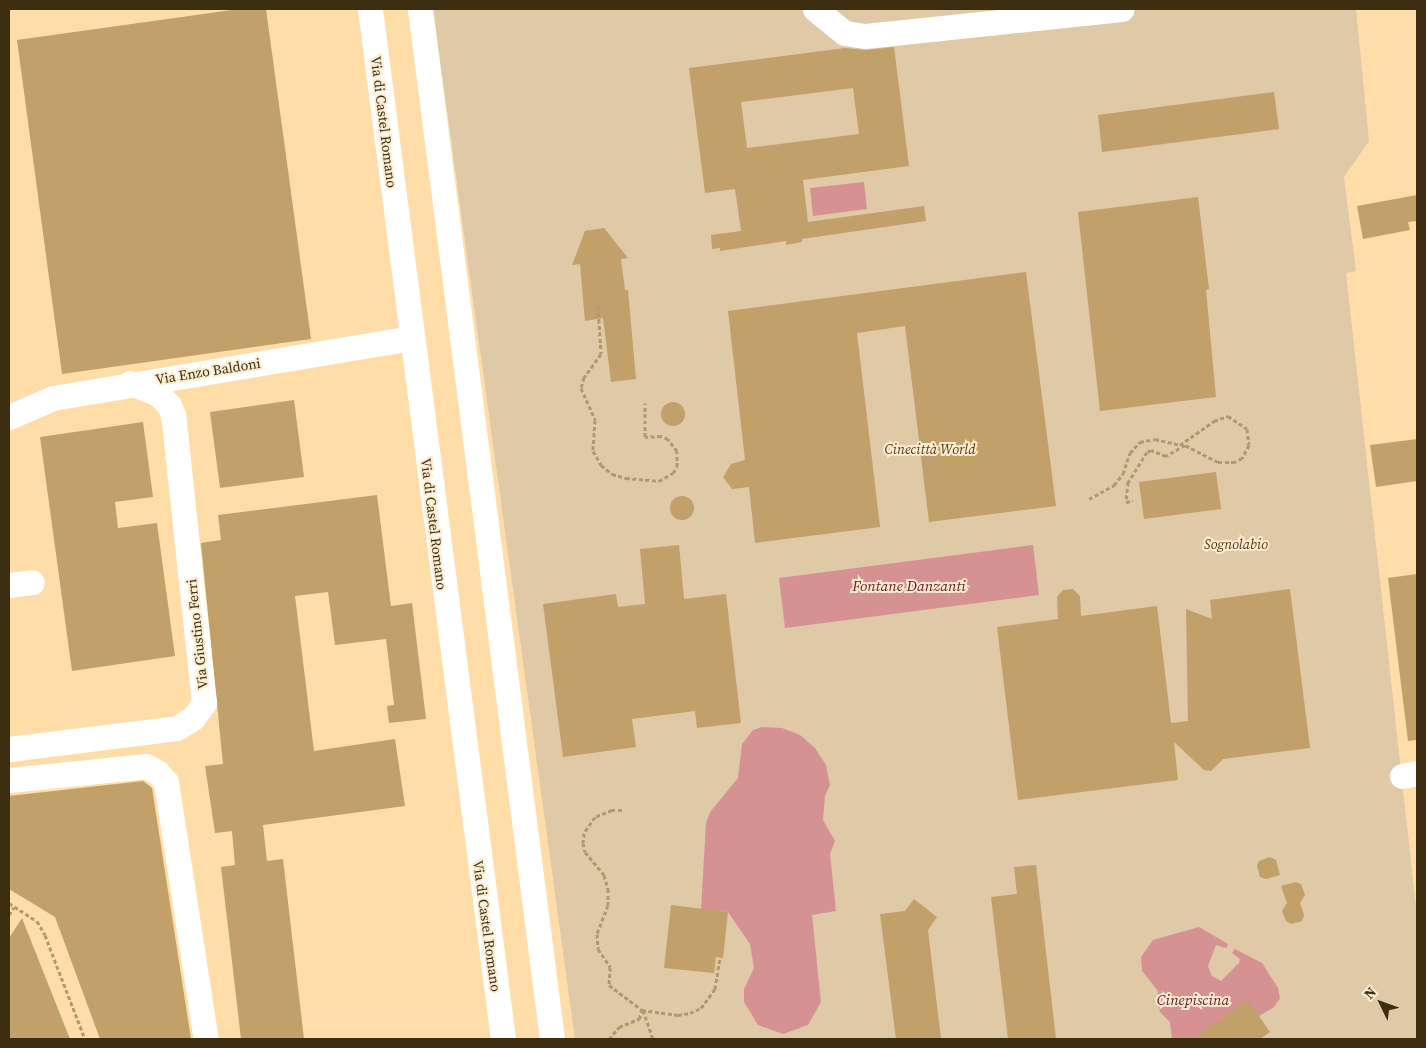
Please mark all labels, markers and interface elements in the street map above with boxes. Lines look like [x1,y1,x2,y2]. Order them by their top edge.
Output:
street label: Via di Castel Romano [368,55,400,189]
street label: Via Enzo Baldoni [154,354,262,388]
park label: Cinecittà World [884,441,976,457]
street label: Via di Castel Romano [418,457,450,591]
park label: Sognolabio [1204,536,1268,552]
water label: Fontane Danzanti [852,577,966,595]
street label: Via Giustino Ferri [183,578,211,690]
street label: Via di Castel Romano [469,859,505,993]
north arrow [1356,978,1406,1028]
text: N [1359,982,1381,1003]
water label: Cinepiscina [1157,991,1229,1009]

